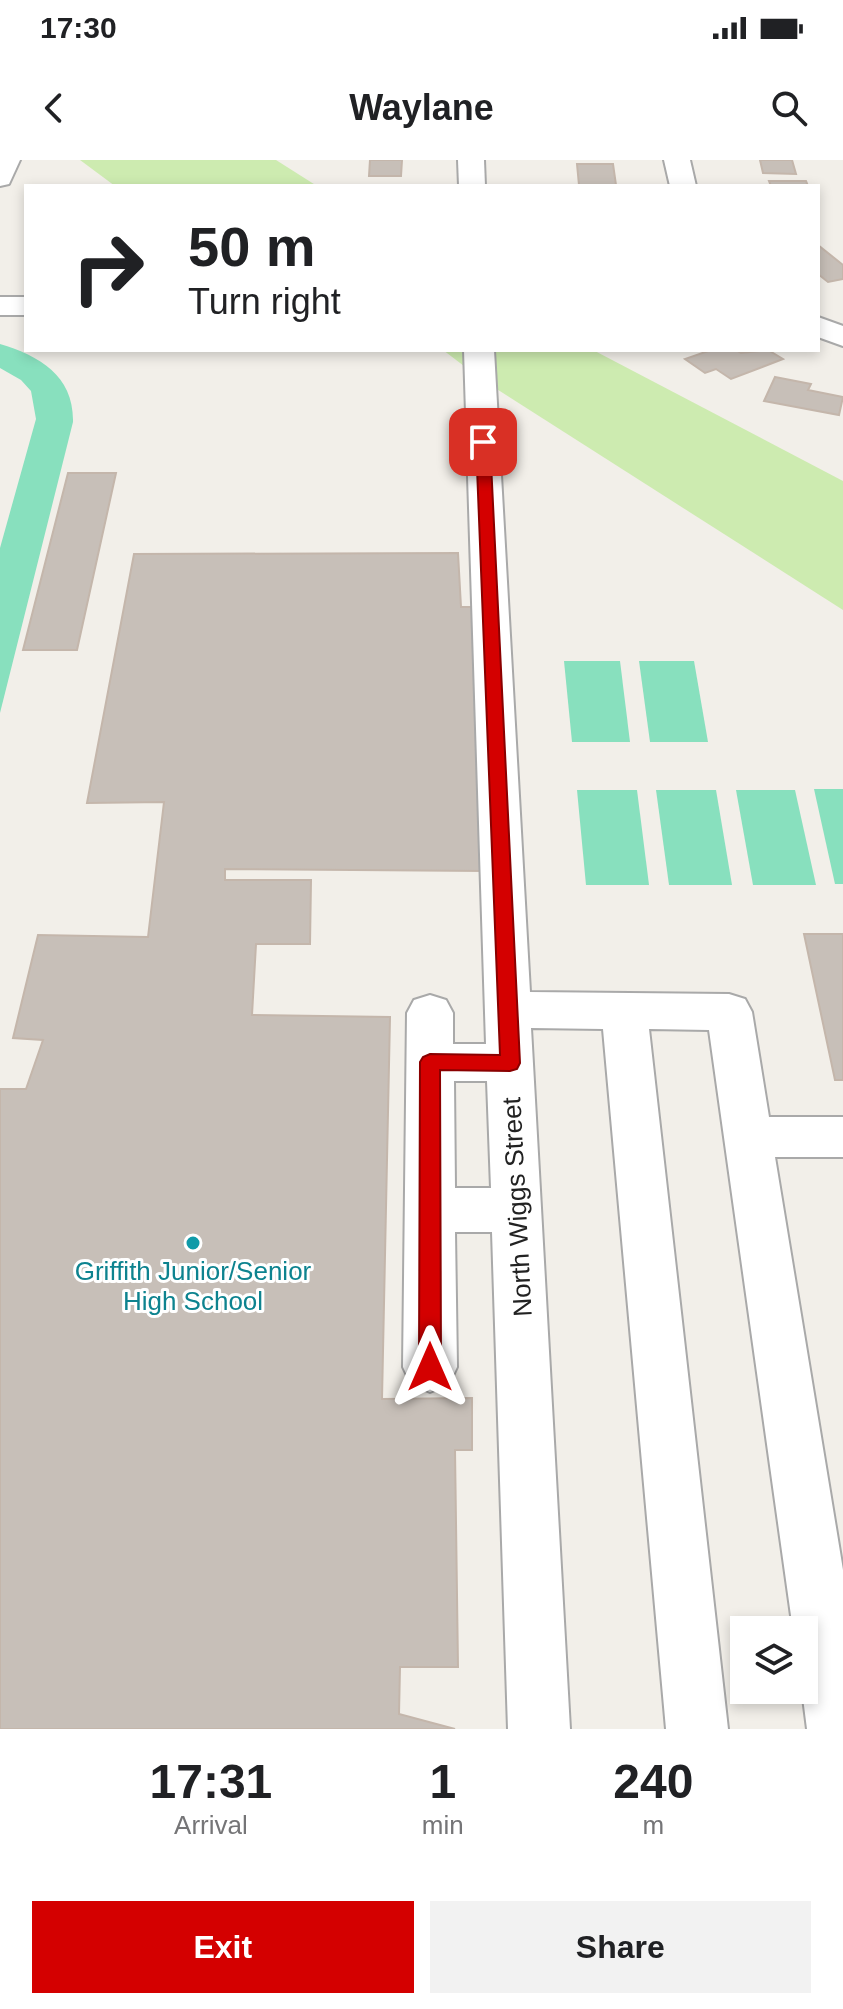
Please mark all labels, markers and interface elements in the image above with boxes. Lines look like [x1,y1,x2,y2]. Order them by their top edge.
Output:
text: 17:30 [40,11,117,44]
icon: back [32,86,76,130]
icon: search [767,86,811,130]
text: Waylane [349,87,494,128]
text: 50 m [188,215,316,278]
icon: right [56,216,160,320]
text: Turn right [188,281,341,322]
pin [449,408,517,476]
icon: arrive [461,420,505,464]
street label: North Wiggs Street [496,1096,538,1317]
marker: Griffith Junior/Senior High School [184,1234,202,1252]
place label: Griffith Junior/Senior High School [75,1256,312,1316]
position arrow [388,1325,472,1409]
map controls [730,1616,818,1704]
button: layers [730,1616,818,1704]
text: 17:31 [150,1755,272,1808]
text: 1 [429,1755,456,1808]
text: 240 [613,1755,693,1808]
text: Arrival [174,1810,248,1840]
text: min [422,1810,464,1840]
text: m [643,1810,664,1840]
button: Exit [32,1901,414,1993]
button: Share [430,1901,811,1993]

